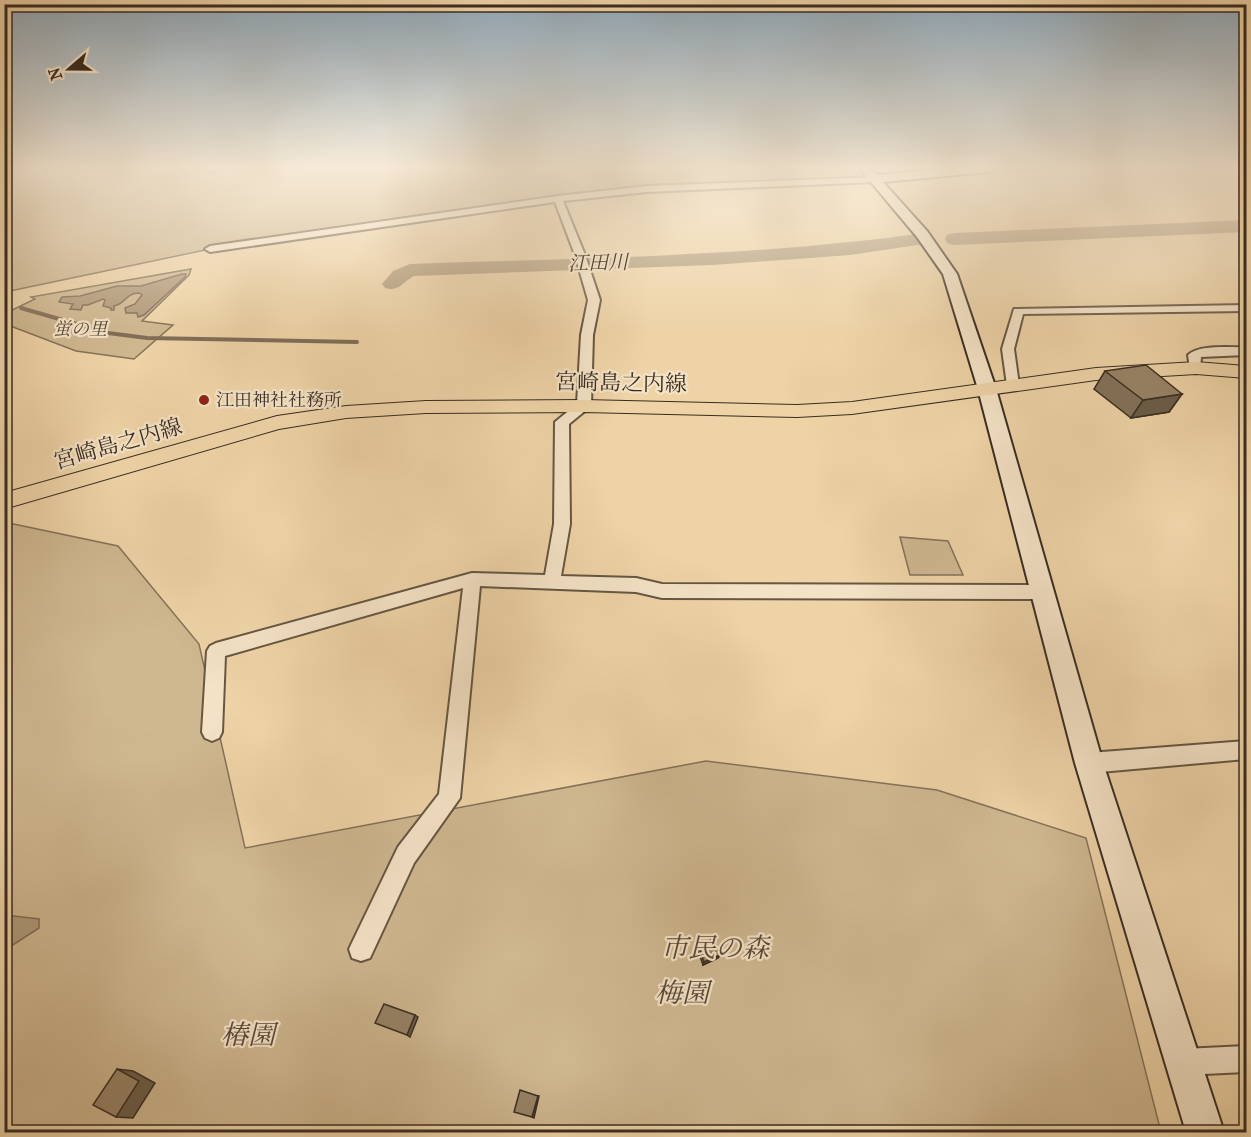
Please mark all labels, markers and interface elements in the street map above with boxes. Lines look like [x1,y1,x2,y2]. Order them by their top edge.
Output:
north arrow [39,39,99,99]
text: N [44,64,66,83]
water label: 江田川 [568,250,630,276]
park label: 蛍の里 [53,319,109,340]
street label: 宮崎島之内線 [555,369,687,397]
place label: 江田神社社務所 [216,390,342,411]
marker: 江田神社社務所 [197,393,211,407]
street label: 宮崎島之内線 [51,413,185,475]
park label: 市民の森 [661,932,772,964]
park label: 梅園 [655,977,713,1009]
park label: 椿園 [221,1019,279,1051]

